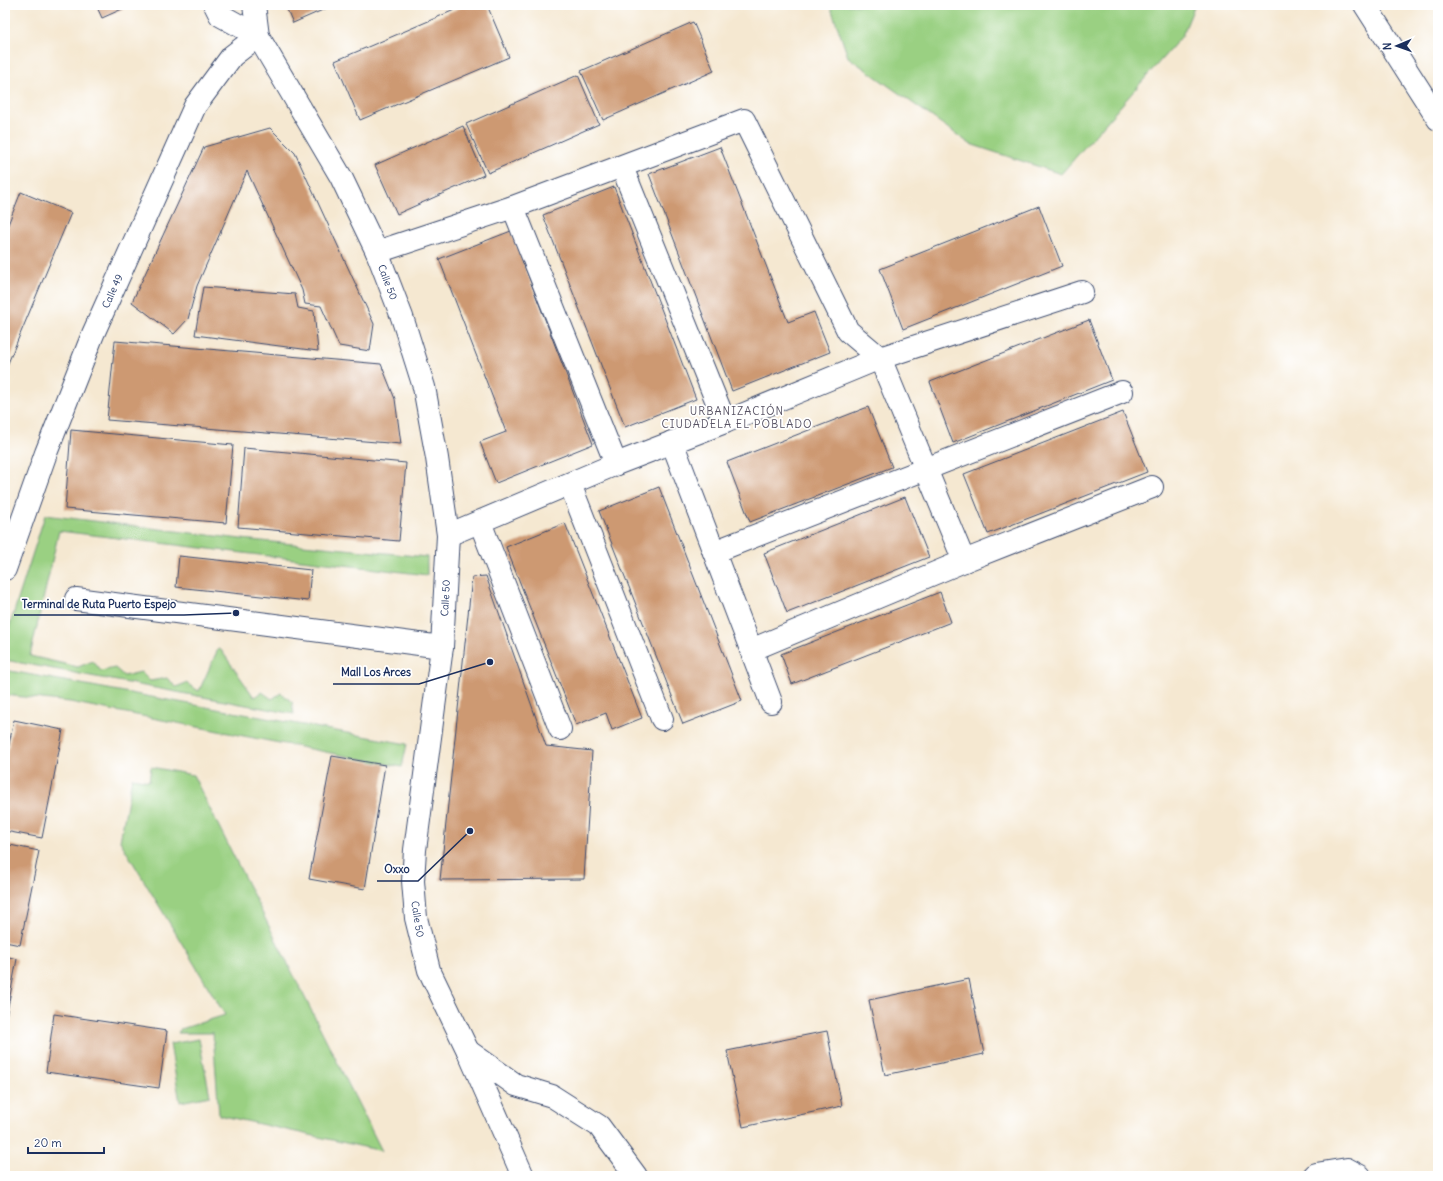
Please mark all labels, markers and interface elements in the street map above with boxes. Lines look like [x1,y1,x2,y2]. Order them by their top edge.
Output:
north arrow [1377,26,1417,66]
text: N [1380,42,1394,50]
street label: Calle 50 [375,263,400,302]
street label: Calle 49 [99,272,126,310]
district label: URBANIZACIÓN CIUDADELA EL POBLADO [661,403,813,431]
street label: Calle 50 [438,579,453,617]
callout: Terminal de Ruta Puerto Espejo [14,592,184,615]
text: Terminal de Ruta Puerto Espejo [22,597,176,612]
callout: Mall Los Arces [333,661,419,684]
text: Mall Los Arces [341,665,411,679]
callout: Oxxo [377,858,418,881]
text: Oxxo [384,862,410,876]
street label: Calle 50 [408,900,427,938]
scale bar [28,1129,104,1155]
text: 20 m [34,1135,62,1150]

